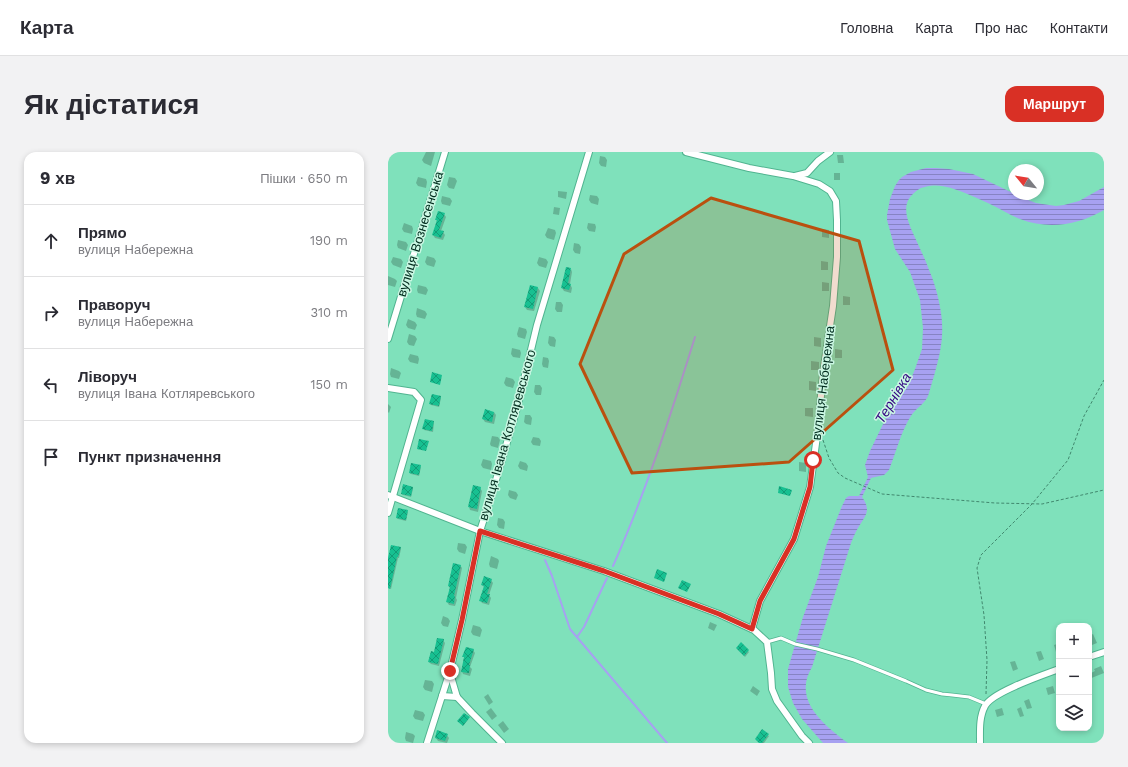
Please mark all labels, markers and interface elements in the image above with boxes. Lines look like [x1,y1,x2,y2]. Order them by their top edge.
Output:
text: Карта [20,16,74,39]
text: Головна [840,20,893,36]
text: Карта [915,20,953,36]
text: Про нас [975,20,1028,36]
text: Контакти [1050,20,1108,36]
button: Маршрут [1005,86,1104,122]
text: Як дістатися [24,88,199,121]
north arrow [1008,164,1044,200]
text: 9 хв [40,168,75,188]
street label: вулиця Вознесенська [394,169,446,298]
text: Пішки · 650 m [260,171,348,186]
text: Прямо [78,224,127,242]
icon: ahead [40,230,62,252]
text: 190 m [310,233,348,248]
text: вулиця Набережна [78,242,193,257]
text: Праворуч [78,296,151,314]
icon: right [40,302,62,324]
text: 310 m [310,305,348,320]
text: вулиця Набережна [78,314,193,329]
street label: вулиця Набережна [809,324,838,441]
street label: вулиця Івана Котляревського [475,348,539,522]
text: Ліворуч [78,368,137,386]
water label: Тернівка [872,370,914,426]
icon: left [40,374,62,396]
text: 150 m [310,377,348,392]
text: вулиця Івана Котляревського [78,386,255,401]
icon: arrive [40,446,62,468]
text: Пункт призначення [78,448,221,466]
route start [804,451,822,469]
map controls [1056,623,1092,731]
button: + [1056,623,1092,659]
button: − [1056,659,1092,695]
route end [441,662,459,680]
button: layers [1056,695,1092,731]

